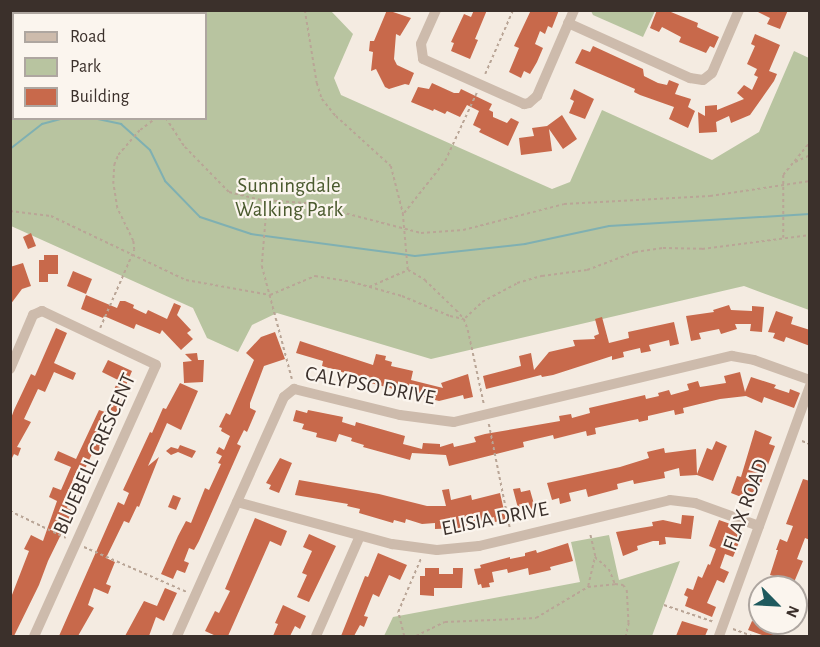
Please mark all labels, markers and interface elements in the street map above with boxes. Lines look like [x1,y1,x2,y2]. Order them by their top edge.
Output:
legend [12,12,207,120]
text: Road [70,28,106,46]
text: Park [70,58,101,76]
text: Building [70,88,129,106]
park label: Sunningdale Walking Park [235,173,343,223]
street label: CALYPSO DRIVE [303,361,437,411]
street label: BLUEBELL CRESCENT [48,370,142,538]
street label: FLAX ROAD [718,456,774,554]
street label: ELISIA DRIVE [440,496,550,542]
north arrow [748,575,808,635]
text: N [783,603,802,620]

